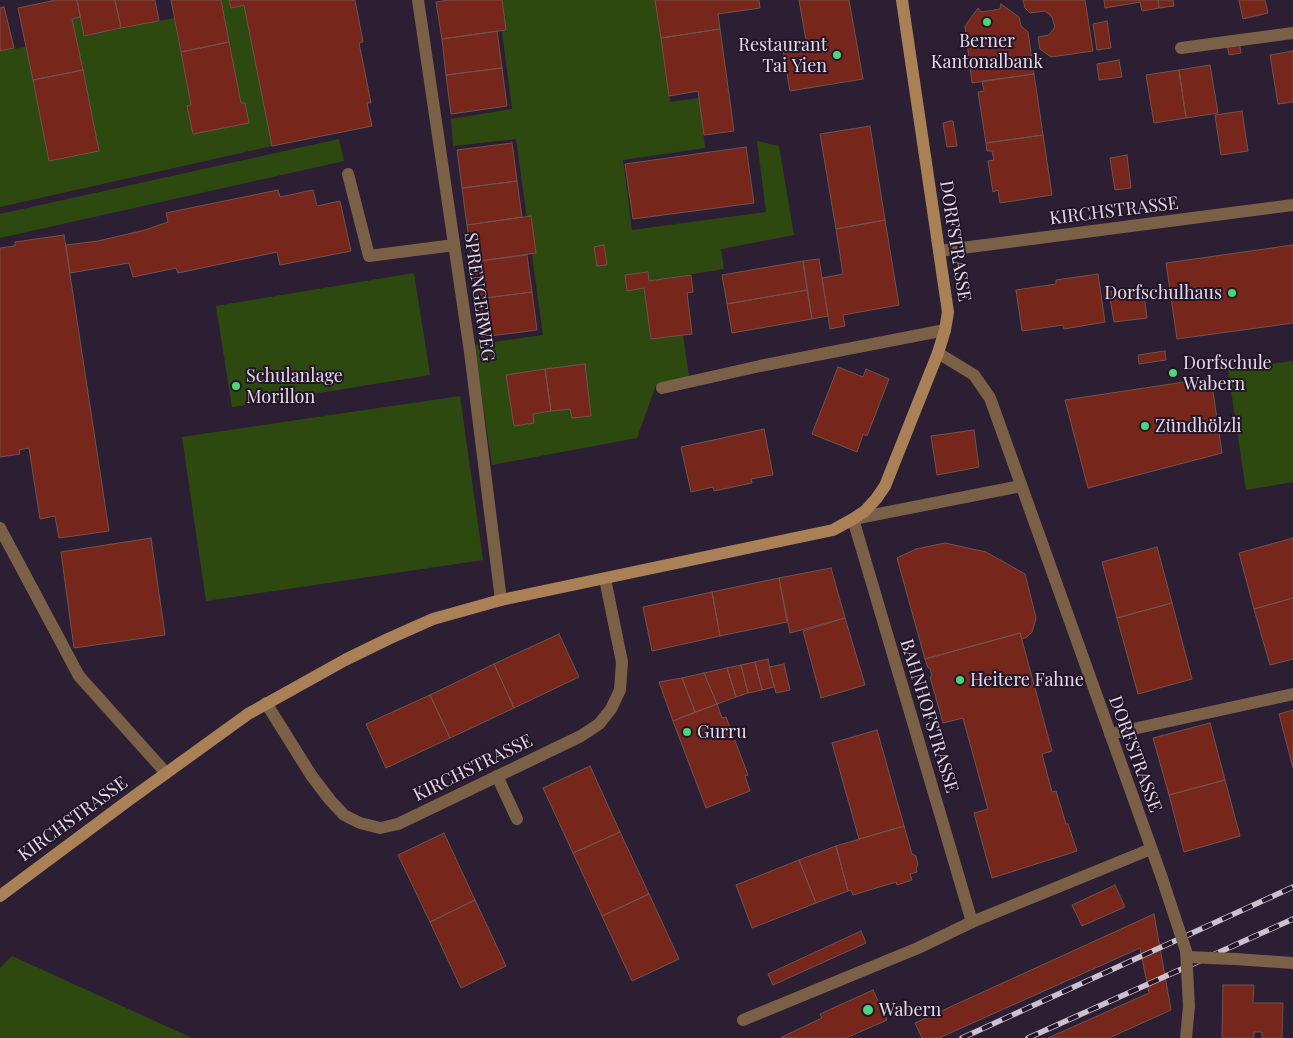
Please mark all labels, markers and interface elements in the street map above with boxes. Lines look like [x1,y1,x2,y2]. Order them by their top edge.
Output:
marker: Berner Kantonalbank [981,16,993,28]
place label: Berner Kantonalbank [931,30,1043,72]
place label: Restaurant Tai Yien [738,34,827,76]
marker: Restaurant Tai Yien [831,49,843,61]
street label: DORFSTRASSE [935,179,975,303]
street label: KIRCHSTRASSE [1048,192,1180,230]
street label: SPRENGERWEG [459,231,499,363]
place label: Dorfschulhaus [1104,282,1222,304]
marker: Dorfschulhaus [1226,287,1238,299]
place label: Dorfschule Wabern [1183,352,1272,394]
place label: Schulanlage Morillon [246,365,343,408]
marker: Dorfschule Wabern [1167,367,1179,379]
marker: Schulanlage Morillon [230,380,242,392]
place label: Zündhölzli [1155,415,1242,437]
marker: Zündhölzli [1139,420,1151,432]
street label: BAHNHOFSTRASSE [895,637,963,795]
place label: Heitere Fahne [970,669,1084,691]
marker: Heitere Fahne [954,674,966,686]
street label: DORFSTRASSE [1104,693,1166,815]
place label: Gurru [697,721,747,743]
marker: Gurru [681,726,693,738]
street label: KIRCHSTRASSE [410,730,536,806]
street label: KIRCHSTRASSE [14,772,132,866]
place label: Wabern [879,999,941,1021]
marker: Wabern [861,1003,875,1017]

